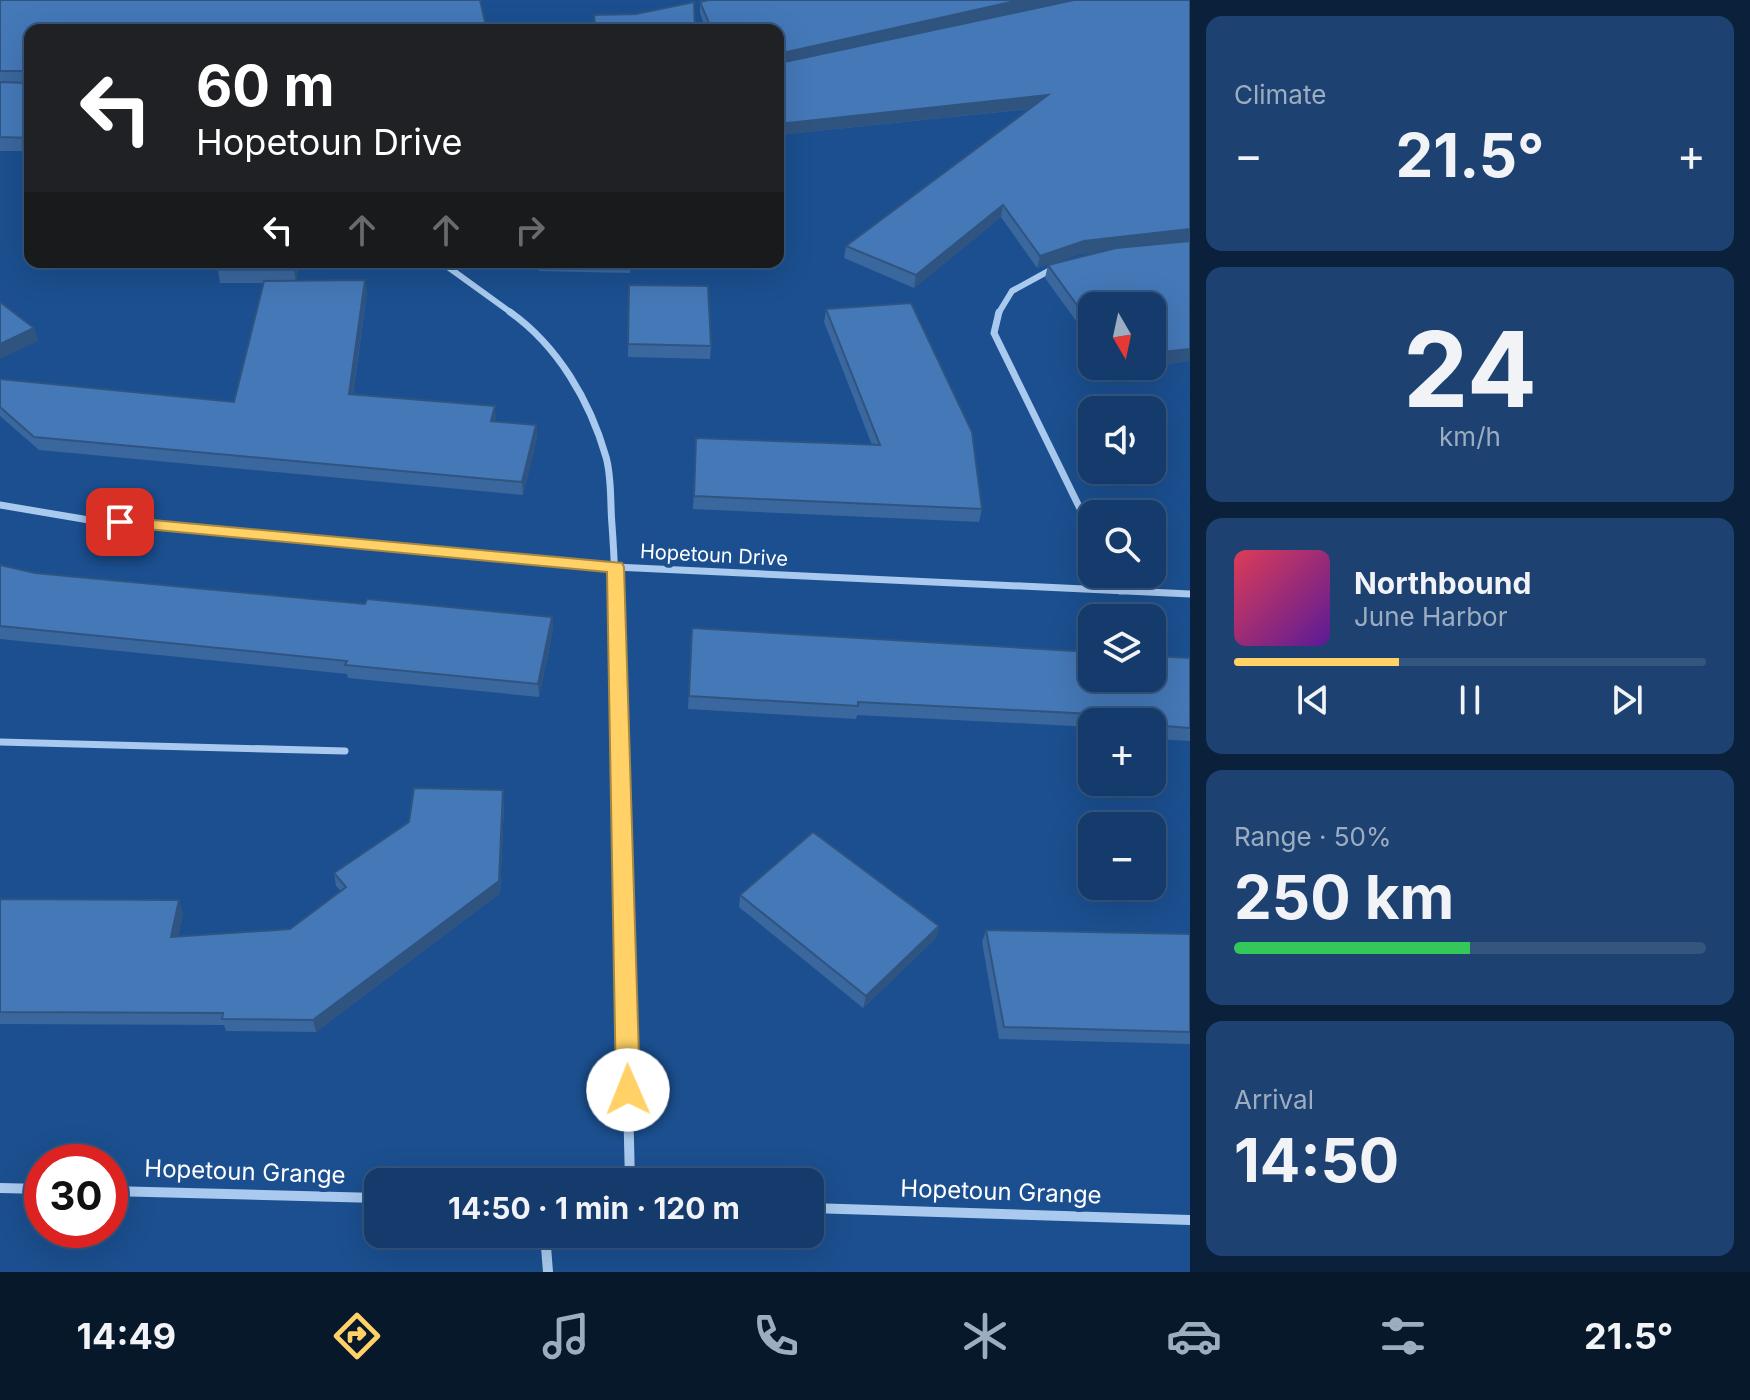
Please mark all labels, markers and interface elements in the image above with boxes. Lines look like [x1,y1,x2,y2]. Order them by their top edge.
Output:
text: 60 m [196,52,335,120]
icon: left [64,56,168,160]
text: Climate [1234,79,1326,110]
text: 21.5° [1396,119,1544,191]
text: Hopetoun Drive [196,120,462,164]
text: − [1234,128,1263,182]
text: + [1677,128,1706,182]
icon: left [256,208,300,252]
icon: ahead [340,208,384,252]
icon: ahead [424,208,468,252]
icon: right [508,208,552,252]
north arrow [1078,292,1166,380]
map controls [1078,292,1166,900]
text: 24 [1403,306,1537,432]
button: sound [1078,396,1166,484]
text: km/h [1439,421,1501,452]
pin [86,488,154,556]
icon: arrive [98,500,142,544]
button: search [1078,500,1166,588]
street label: Hopetoun Drive [639,539,789,571]
text: Northbound [1354,565,1531,601]
text: June Harbor [1354,601,1507,632]
button: layers [1078,604,1166,692]
icon: previous [1291,678,1335,722]
icon: pause [1448,678,1492,722]
icon: next [1605,678,1649,722]
button: + [1078,708,1166,796]
button: − [1078,812,1166,900]
text: Range · 50% [1234,821,1392,852]
text: 250 km [1234,861,1454,933]
position arrow [586,1048,670,1132]
text: Arrival [1234,1084,1314,1115]
text: 14:50 [1234,1124,1399,1196]
speed limit sign: 30 [24,1144,128,1248]
street label: Hopetoun Grange [144,1153,346,1190]
street label: Hopetoun Grange [900,1173,1102,1210]
text: 14:50 · 1 min · 120 m [448,1190,740,1226]
icon: directions [329,1308,385,1364]
icon: music [538,1308,594,1364]
icon: phone [748,1308,804,1364]
icon: climate [957,1308,1013,1364]
icon: car [1166,1308,1222,1364]
icon: filters [1375,1308,1431,1364]
text: 14:49 [77,1314,176,1358]
text: 21.5° [1584,1314,1673,1358]

